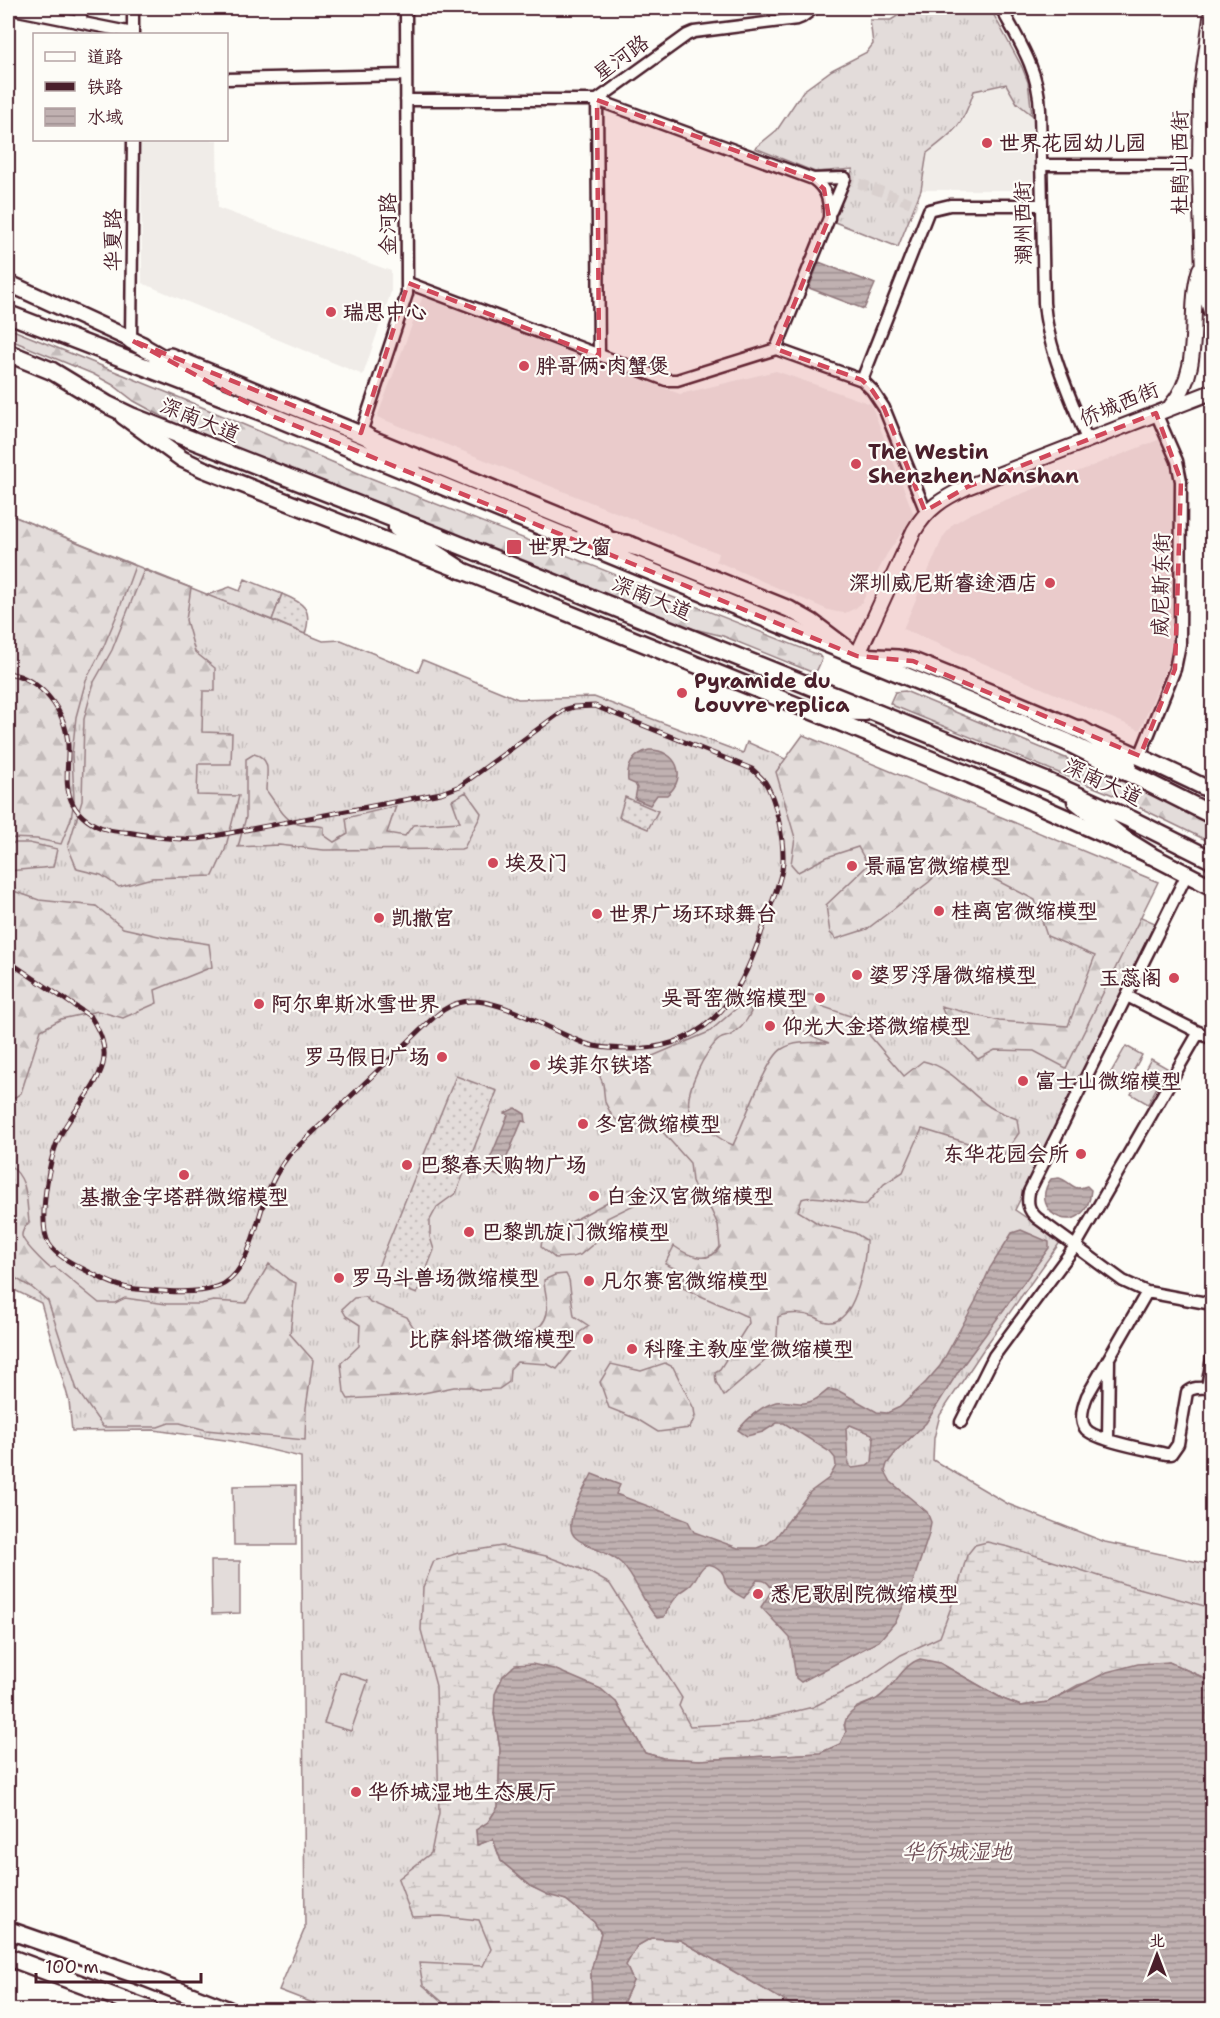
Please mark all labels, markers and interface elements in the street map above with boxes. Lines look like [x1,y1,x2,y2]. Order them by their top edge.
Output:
street label: 星河路 [587,28,655,88]
legend [33,33,228,141]
text: 道路 [87,45,123,69]
text: 铁路 [87,75,123,99]
text: 水域 [87,105,123,129]
street label: 杜鹃山西街 [1166,111,1194,216]
place label: 世界花园幼儿园 [999,129,1146,157]
marker: 世界花园幼儿园 [980,136,994,150]
street label: 潮州西街 [1008,181,1038,265]
street label: 金河路 [374,193,402,256]
street label: 华夏路 [99,209,127,272]
place label: 瑞思中心 [343,298,427,326]
marker: 瑞思中心 [324,305,338,319]
place label: 胖哥俩·肉蟹煲 [536,352,669,380]
marker: 胖哥俩·肉蟹煲 [517,359,531,373]
street label: 侨城西街 [1075,375,1163,433]
street label: 深南大道 [156,391,244,449]
place label: The Westin Shenzhen Nanshan [868,438,1079,490]
marker: The Westin Shenzhen Nanshan [849,457,863,471]
street label: 威尼斯东街 [1146,532,1176,638]
place label: 世界之窗 [528,533,612,561]
marker: 世界之窗 [505,538,523,556]
street label: 深南大道 [608,569,696,627]
place label: 深圳威尼斯睿途酒店 [849,569,1038,597]
marker: 深圳威尼斯睿途酒店 [1043,576,1057,590]
place label: Pyramide du Louvre replica [694,667,850,719]
marker: Pyramide du Louvre replica [675,686,689,700]
street label: 深南大道 [1059,752,1147,812]
place label: 埃及门 [505,849,568,877]
place label: 景福宫微缩模型 [864,852,1011,880]
marker: 埃及门 [486,856,500,870]
marker: 景福宫微缩模型 [845,859,859,873]
place label: 桂离宫微缩模型 [951,897,1098,925]
place label: 世界广场环球舞台 [609,900,777,928]
place label: 凯撒宫 [391,904,454,932]
marker: 桂离宫微缩模型 [932,904,946,918]
marker: 世界广场环球舞台 [590,907,604,921]
marker: 凯撒宫 [372,911,386,925]
place label: 婆罗浮屠微缩模型 [869,961,1037,989]
place label: 玉蕊阁 [1099,964,1162,992]
marker: 婆罗浮屠微缩模型 [850,968,864,982]
marker: 玉蕊阁 [1167,971,1181,985]
place label: 吴哥窑微缩模型 [661,984,808,1012]
place label: 阿尔卑斯冰雪世界 [271,990,439,1018]
marker: 吴哥窑微缩模型 [813,991,827,1005]
marker: 阿尔卑斯冰雪世界 [252,997,266,1011]
place label: 仰光大金塔微缩模型 [782,1012,971,1040]
marker: 仰光大金塔微缩模型 [763,1019,777,1033]
place label: 罗马假日广场 [304,1043,430,1071]
marker: 罗马假日广场 [435,1050,449,1064]
place label: 埃菲尔铁塔 [547,1051,652,1079]
marker: 埃菲尔铁塔 [528,1058,542,1072]
place label: 富士山微缩模型 [1035,1067,1182,1095]
marker: 富士山微缩模型 [1016,1074,1030,1088]
place label: 冬宫微缩模型 [595,1110,721,1138]
marker: 冬宫微缩模型 [576,1117,590,1131]
place label: 东华花园会所 [943,1140,1069,1168]
marker: 东华花园会所 [1074,1147,1088,1161]
place label: 巴黎春天购物广场 [419,1151,587,1179]
marker: 巴黎春天购物广场 [400,1158,414,1172]
marker: 基撒金字塔群微缩模型 [177,1168,191,1182]
place label: 白金汉宫微缩模型 [606,1182,774,1210]
place label: 基撒金字塔群微缩模型 [79,1183,289,1211]
marker: 白金汉宫微缩模型 [587,1189,601,1203]
place label: 巴黎凯旋门微缩模型 [481,1218,670,1246]
marker: 巴黎凯旋门微缩模型 [462,1225,476,1239]
place label: 罗马斗兽场微缩模型 [351,1264,540,1292]
place label: 凡尔赛宫微缩模型 [601,1267,769,1295]
marker: 罗马斗兽场微缩模型 [332,1271,346,1285]
marker: 凡尔赛宫微缩模型 [582,1274,596,1288]
place label: 比萨斜塔微缩模型 [408,1325,576,1353]
marker: 比萨斜塔微缩模型 [581,1332,595,1346]
place label: 科隆主教座堂微缩模型 [644,1335,854,1363]
marker: 科隆主教座堂微缩模型 [625,1342,639,1356]
place label: 悉尼歌剧院微缩模型 [770,1580,959,1608]
marker: 悉尼歌剧院微缩模型 [751,1587,765,1601]
place label: 华侨城湿地生态展厅 [368,1778,557,1806]
marker: 华侨城湿地生态展厅 [349,1785,363,1799]
water label: 华侨城湿地 [902,1837,1013,1866]
north arrow [1127,1925,1187,1985]
text: 北 [1149,1930,1165,1951]
scale bar [36,1946,201,1984]
text: 100 m [45,1955,99,1979]

